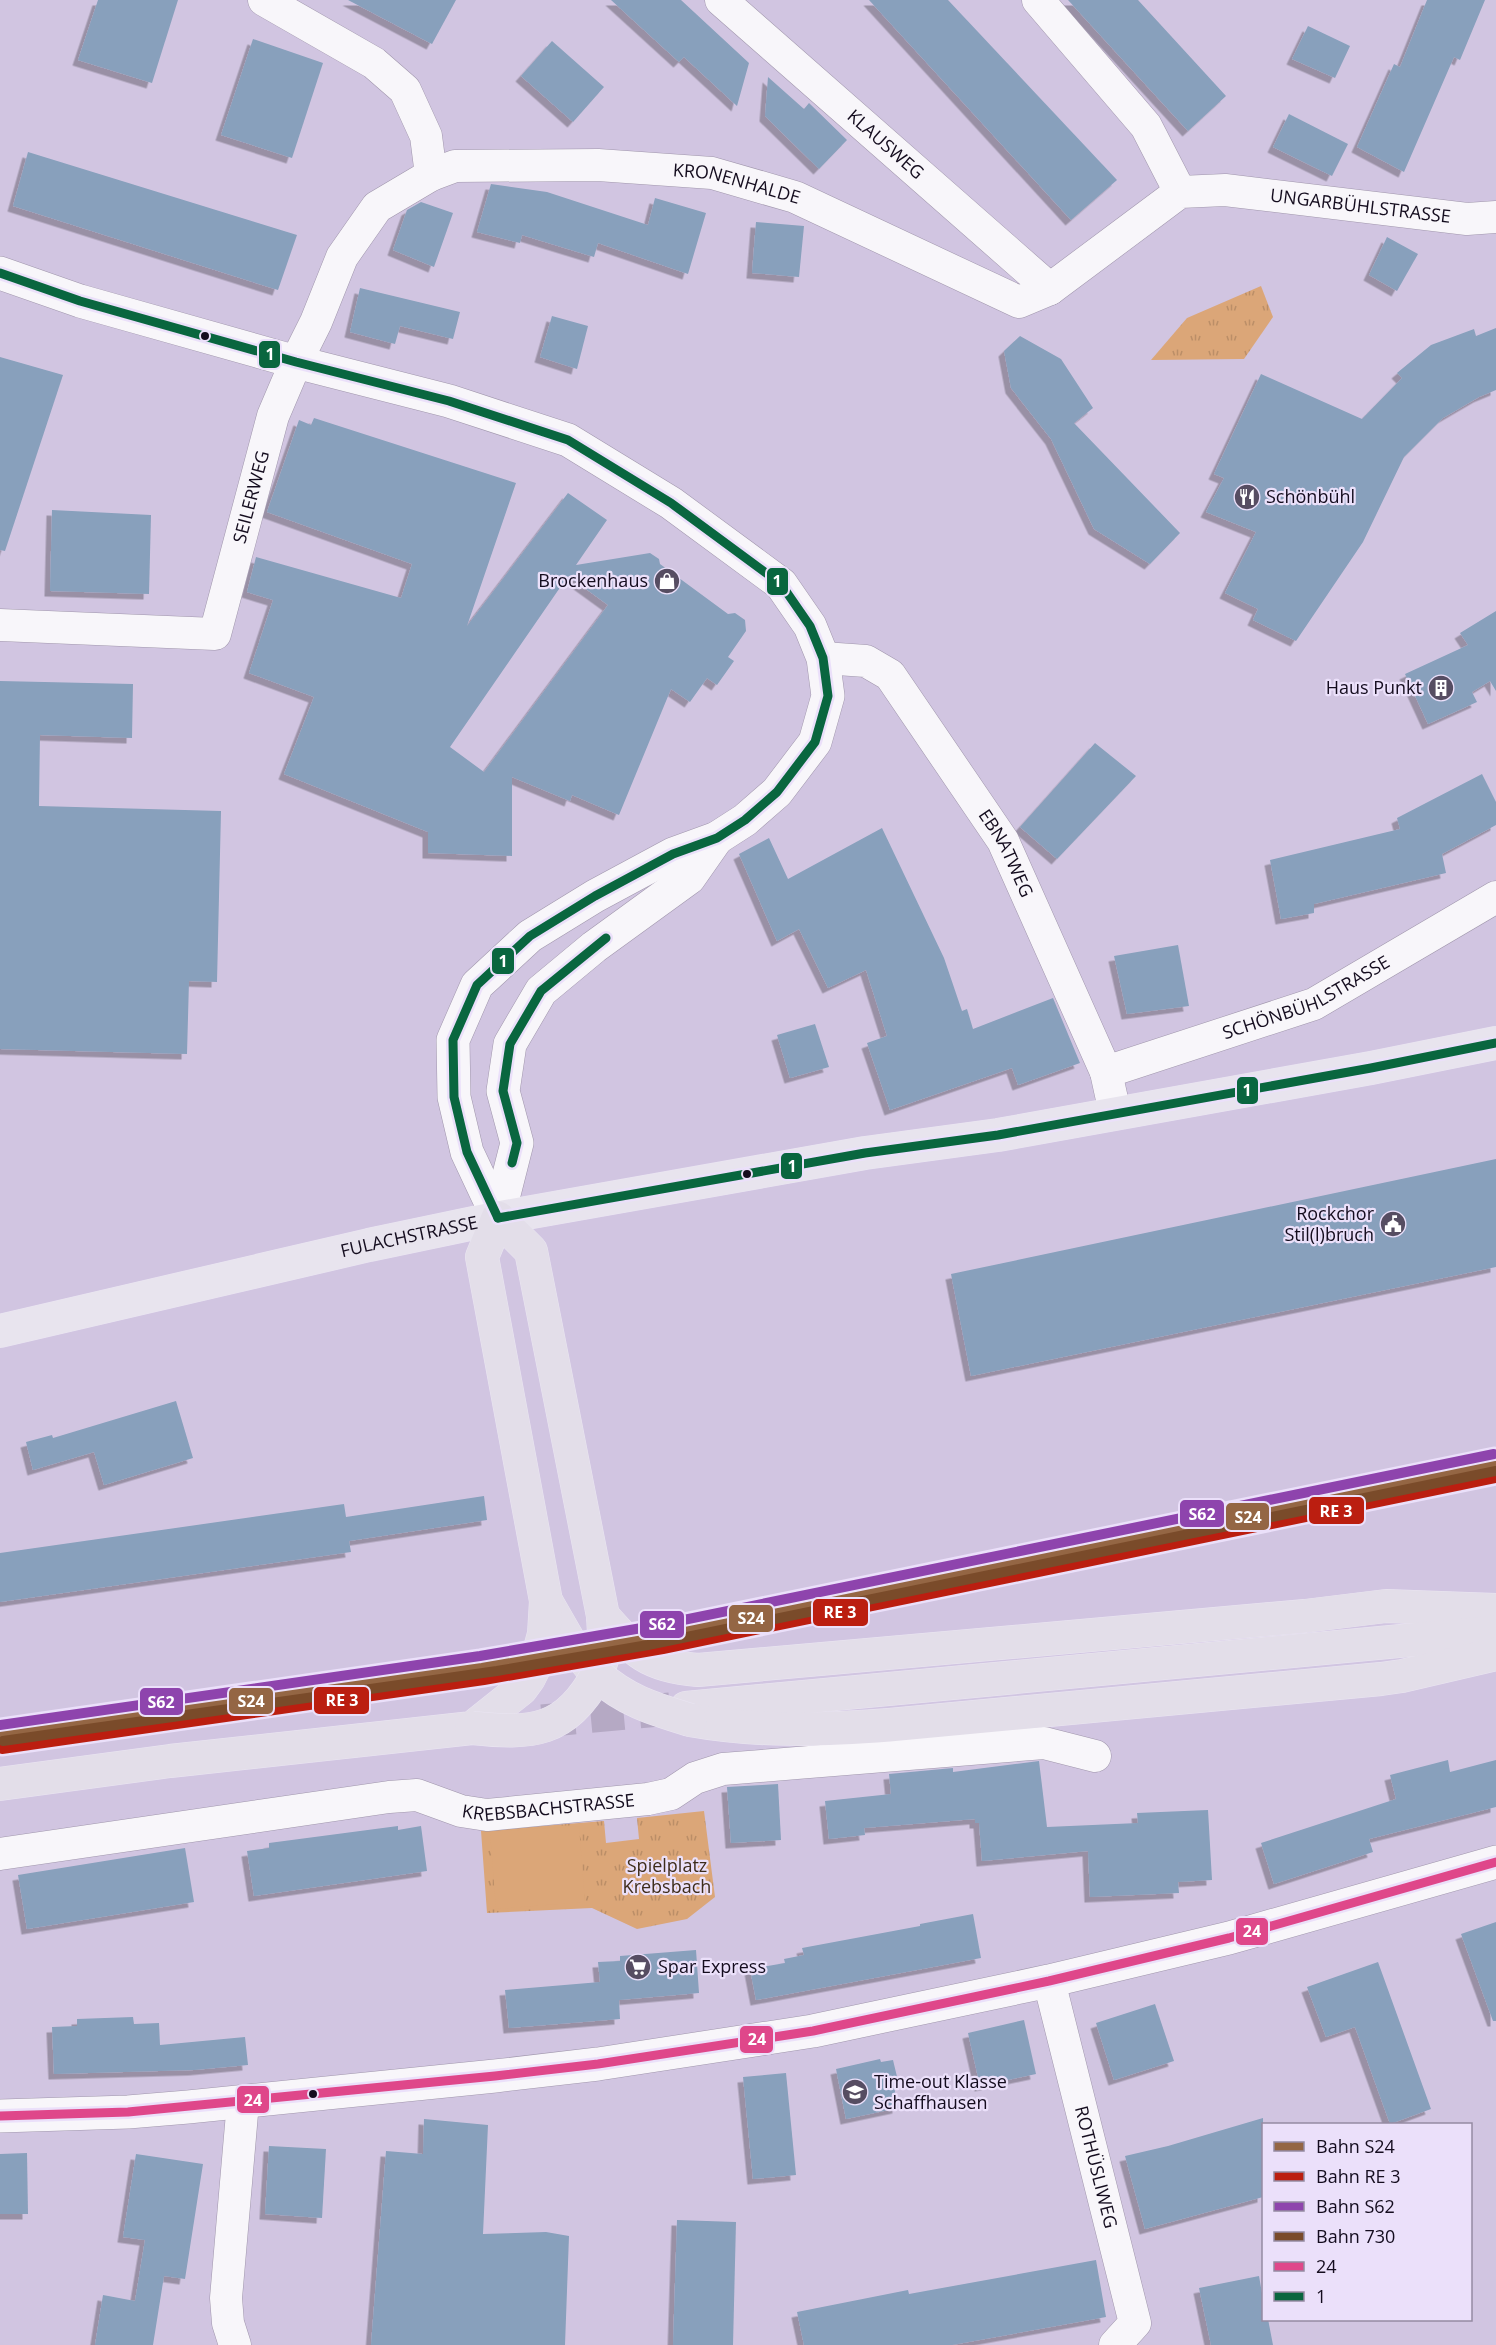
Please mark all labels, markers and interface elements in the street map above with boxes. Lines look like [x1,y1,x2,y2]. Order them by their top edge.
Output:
street label: KLAUSWEG [843,104,930,184]
street label: KRONENHALDE [672,157,803,209]
street label: UNGARBÜHLSTRASSE [1269,183,1452,228]
unlabelled marker [199,330,211,342]
line badge: 1 [258,340,281,369]
text: 1 [265,343,275,365]
street label: SEILERWEG [227,448,274,546]
restaurant icon: Schönbühl [1232,482,1262,512]
place label: Schönbühl [1266,484,1355,508]
shop icon: Brockenhaus [652,566,682,596]
line badge: 1 [766,567,789,596]
place label: Brockenhaus [538,568,648,592]
text: 1 [772,570,782,592]
building icon: Haus Punkt [1426,673,1456,703]
place label: Haus Punkt [1326,675,1422,699]
street label: EBNATWEG [974,804,1039,901]
line badge: 1 [491,947,515,975]
street label: SCHÖNBÜHLSTRASSE [1219,949,1394,1044]
text: 1 [498,950,508,972]
line badge: 1 [1236,1076,1259,1105]
text: 1 [1242,1079,1252,1101]
line badge: 1 [780,1152,803,1180]
text: 1 [787,1155,797,1177]
unlabelled marker [741,1168,753,1180]
place label: Rockchor Stil(l)bruch [1284,1201,1375,1246]
public building icon: Rockchor Stil(l)bruch [1378,1209,1408,1239]
street label: FULACHSTRASSE [338,1210,480,1262]
line badge: RE 3 [1308,1496,1365,1525]
line badge: S62 [1179,1499,1225,1528]
text: RE 3 [1320,1500,1352,1522]
line badge: S24 [1225,1502,1270,1531]
text: S62 [1188,1503,1216,1525]
text: S24 [1234,1506,1262,1528]
line badge: RE 3 [812,1598,869,1627]
text: RE 3 [824,1601,856,1623]
line badge: S24 [728,1604,774,1633]
text: S24 [737,1607,765,1629]
line badge: S62 [639,1610,685,1639]
text: S62 [648,1613,676,1635]
line badge: RE 3 [313,1686,370,1715]
line badge: S62 [139,1687,184,1716]
line badge: S24 [228,1687,274,1715]
text: RE 3 [326,1689,358,1711]
text: S24 [237,1690,265,1712]
text: S62 [147,1691,175,1713]
street label: KREBSBACHSTRASSE [461,1787,636,1826]
park label: Spielplatz Krebsbach [623,1853,711,1898]
line badge: 24 [1235,1917,1269,1946]
text: 24 [1243,1920,1261,1942]
supermarket icon: Spar Express [623,1952,653,1982]
place label: Spar Express [658,1954,766,1978]
line badge: 24 [739,2025,774,2054]
text: 24 [748,2028,766,2050]
place label: Time-out Klasse Schaffhausen [874,2069,1007,2114]
school or university icon: Time-out Klasse Schaffhausen [840,2077,870,2107]
line badge: 24 [236,2085,270,2114]
unlabelled marker [307,2088,319,2100]
text: 24 [244,2089,262,2111]
street label: ROTHÜSLIWEG [1070,2103,1124,2231]
legend [1262,2123,1472,2321]
text: Bahn S24 [1316,2134,1395,2158]
text: Bahn RE 3 [1316,2164,1400,2188]
text: Bahn S62 [1316,2194,1395,2218]
text: Bahn 730 [1316,2224,1395,2248]
text: 24 [1316,2254,1337,2278]
text: 1 [1316,2284,1326,2308]

